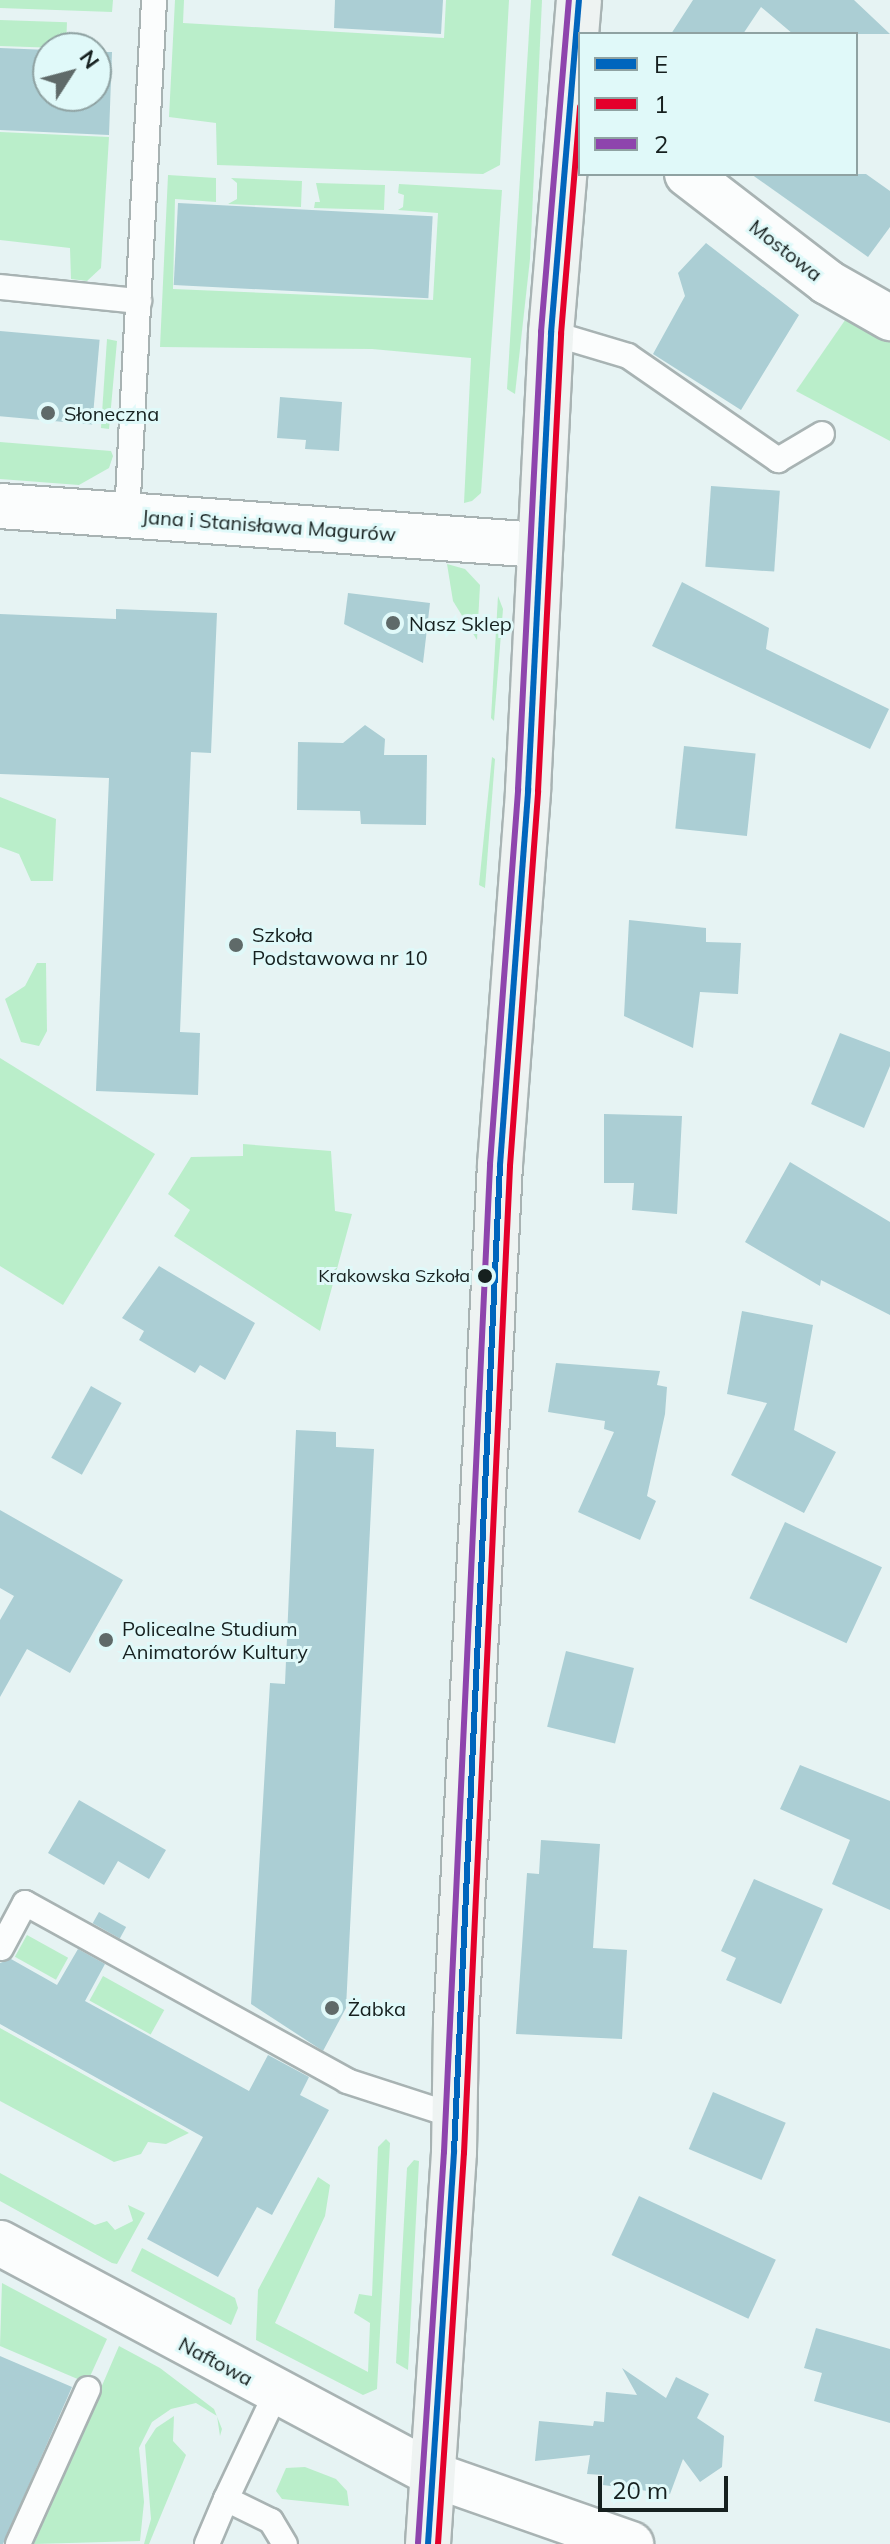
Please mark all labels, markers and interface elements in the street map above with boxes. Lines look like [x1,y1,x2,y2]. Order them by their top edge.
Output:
north arrow [32,32,112,112]
legend [578,32,858,176]
text: N [74,44,106,74]
text: E [654,49,668,79]
text: 1 [654,89,668,119]
text: 2 [654,129,668,159]
street label: Mostowa [745,214,827,286]
place label: Słoneczna [64,401,159,425]
marker: Słoneczna [39,404,57,422]
street label: Jana i Stanisława Magurów [141,504,397,546]
place label: Nasz Sklep [409,611,512,635]
marker: Nasz Sklep [384,614,402,632]
place label: Szkoła Podstawowa nr 10 [252,922,428,969]
marker: Szkoła Podstawowa nr 10 [227,936,245,954]
place label: Krakowska Szkoła [318,1265,470,1287]
marker: Krakowska Szkoła [477,1268,493,1284]
place label: Policealne Studium Animatorów Kultury [122,1616,308,1663]
marker: Policealne Studium Animatorów Kultury [97,1631,115,1649]
place label: Żabka [348,1996,406,2020]
marker: Żabka [323,1999,341,2017]
street label: Naftowa [175,2331,257,2391]
scale bar [602,2460,732,2510]
text: 20 m [612,2475,668,2505]

